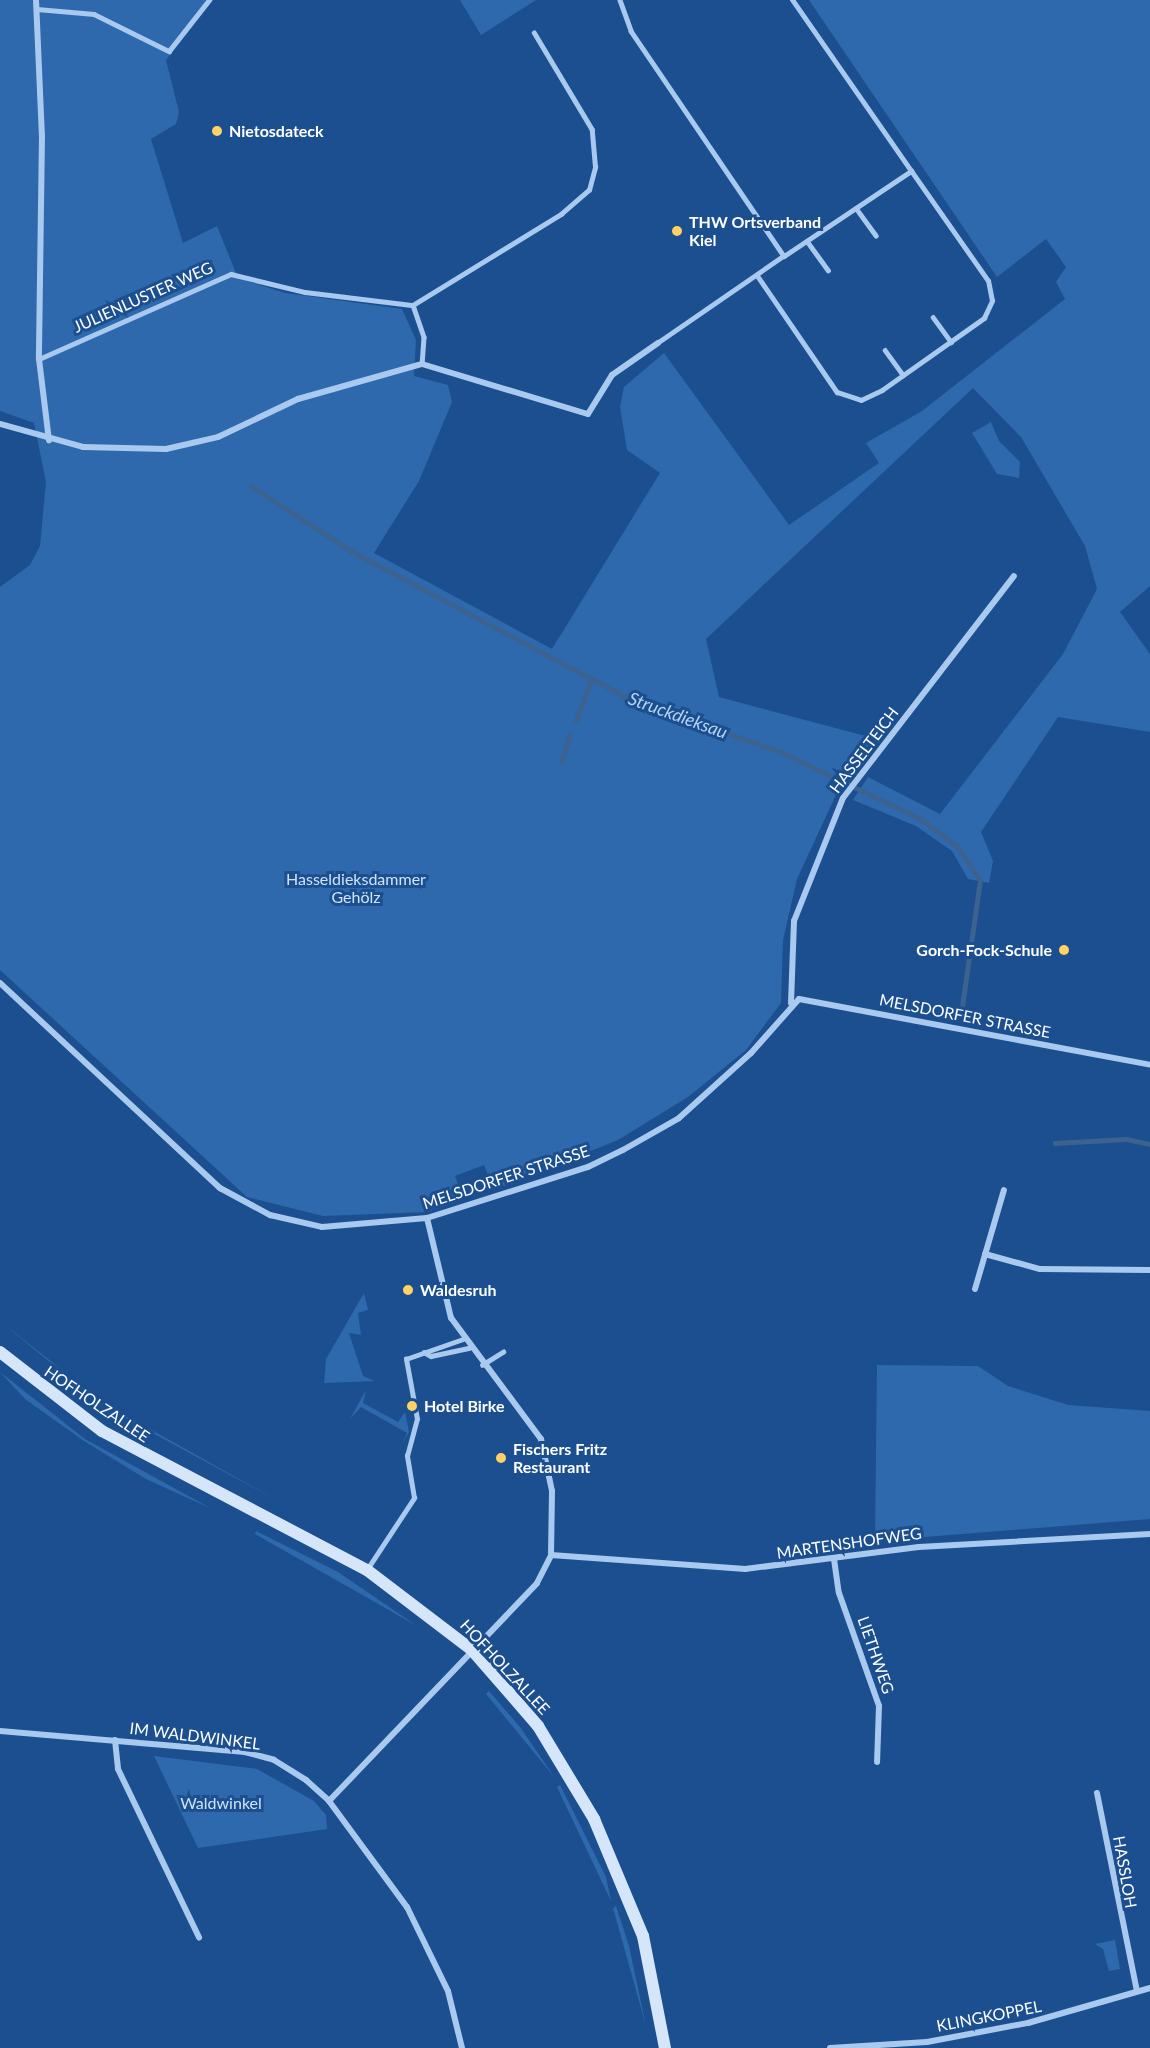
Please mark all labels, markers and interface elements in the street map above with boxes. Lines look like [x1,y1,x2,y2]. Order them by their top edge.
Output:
place label: Nietosdateck [229,121,324,141]
marker: Nietosdateck [210,124,224,138]
place label: THW Ortsverband Kiel [689,212,821,250]
marker: THW Ortsverband Kiel [670,224,684,238]
street label: JULIENLUSTER WEG [70,258,216,336]
water label: Struckdieksau [625,687,731,743]
street label: HASSELTEICH [826,703,902,797]
park label: Hasseldieksdammer Gehölz [286,869,426,907]
place label: Gorch-Fock-Schule [916,940,1052,960]
marker: Gorch-Fock-Schule [1057,943,1071,957]
street label: MELSDORFER STRASSE [878,990,1052,1042]
street label: MELSDORFER STRASSE [420,1141,592,1213]
place label: Waldesruh [420,1280,497,1300]
marker: Waldesruh [401,1283,415,1297]
street label: HOFHOLZALLEE [41,1362,153,1446]
place label: Hotel Birke [424,1396,505,1416]
marker: Hotel Birke [405,1399,419,1413]
place label: Fischers Fritz Restaurant [513,1439,607,1477]
marker: Fischers Fritz Restaurant [494,1451,508,1465]
street label: MARTENSHOFWEG [775,1523,923,1563]
street label: LIETHWEG [854,1614,898,1696]
street label: HOFHOLZALLEE [456,1616,554,1718]
street label: IM WALDWINKEL [128,1718,262,1754]
park label: Waldwinkel [180,1793,262,1813]
street label: HASSLOH [1109,1834,1141,1910]
street label: KLINGKOPPEL [935,1996,1043,2036]

